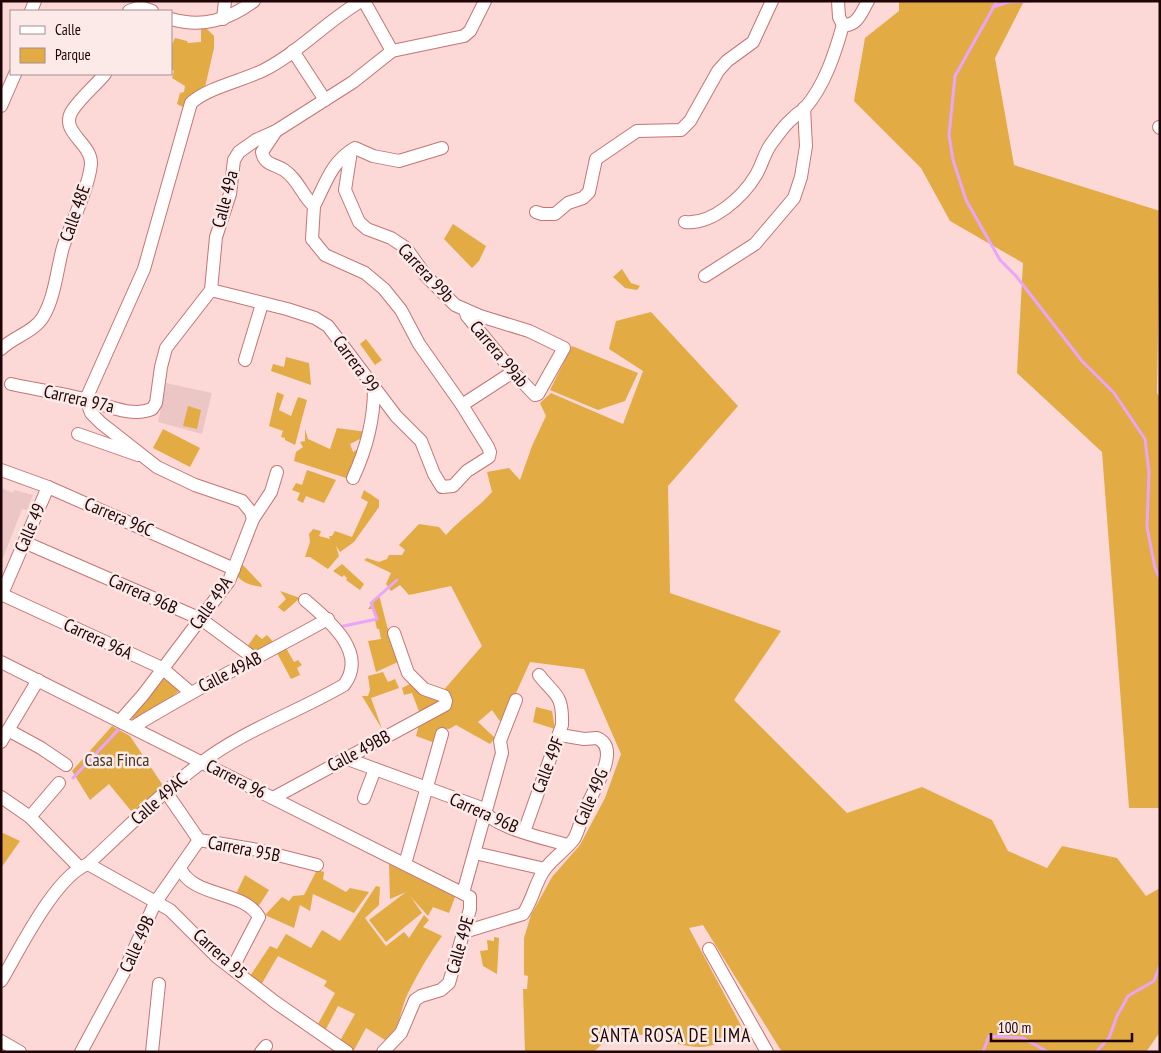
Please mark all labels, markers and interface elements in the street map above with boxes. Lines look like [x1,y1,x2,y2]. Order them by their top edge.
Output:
legend [10,10,172,75]
text: Calle [55,20,81,39]
text: Parque [55,45,91,64]
street label: Calle 49a [206,168,243,230]
street label: Calle 48E [54,181,95,244]
street label: Carrera 99b [393,238,460,307]
street label: Carrera 99ab [465,316,534,392]
street label: Carrera 99 [328,331,385,397]
street label: Carrera 97a [42,379,117,418]
street label: Carrera 96C [81,492,157,541]
street label: Calle 49 [9,500,50,556]
street label: Carrera 96B [105,568,181,619]
street label: Calle 49A [184,571,237,634]
street label: Carrera 96A [60,613,137,665]
street label: Calle 49AB [194,646,265,697]
street label: Calle 49BB [323,724,394,777]
street label: Calle 49F [526,733,569,796]
park label: Casa Finca [84,748,150,771]
street label: Carrera 96 [202,754,270,803]
street label: Calle 49G [568,765,613,829]
street label: Calle 49AC [126,768,192,829]
street label: Carrera 96B [446,787,522,838]
street label: Carrera 95B [206,830,282,867]
street label: Calle 49B [114,912,159,976]
street label: Calle 49E [440,913,479,976]
street label: Carrera 95 [189,923,252,984]
scale bar [991,1010,1132,1042]
text: 100 m [998,1018,1031,1037]
district label: SANTA ROSA DE LIMA [591,1023,751,1047]

